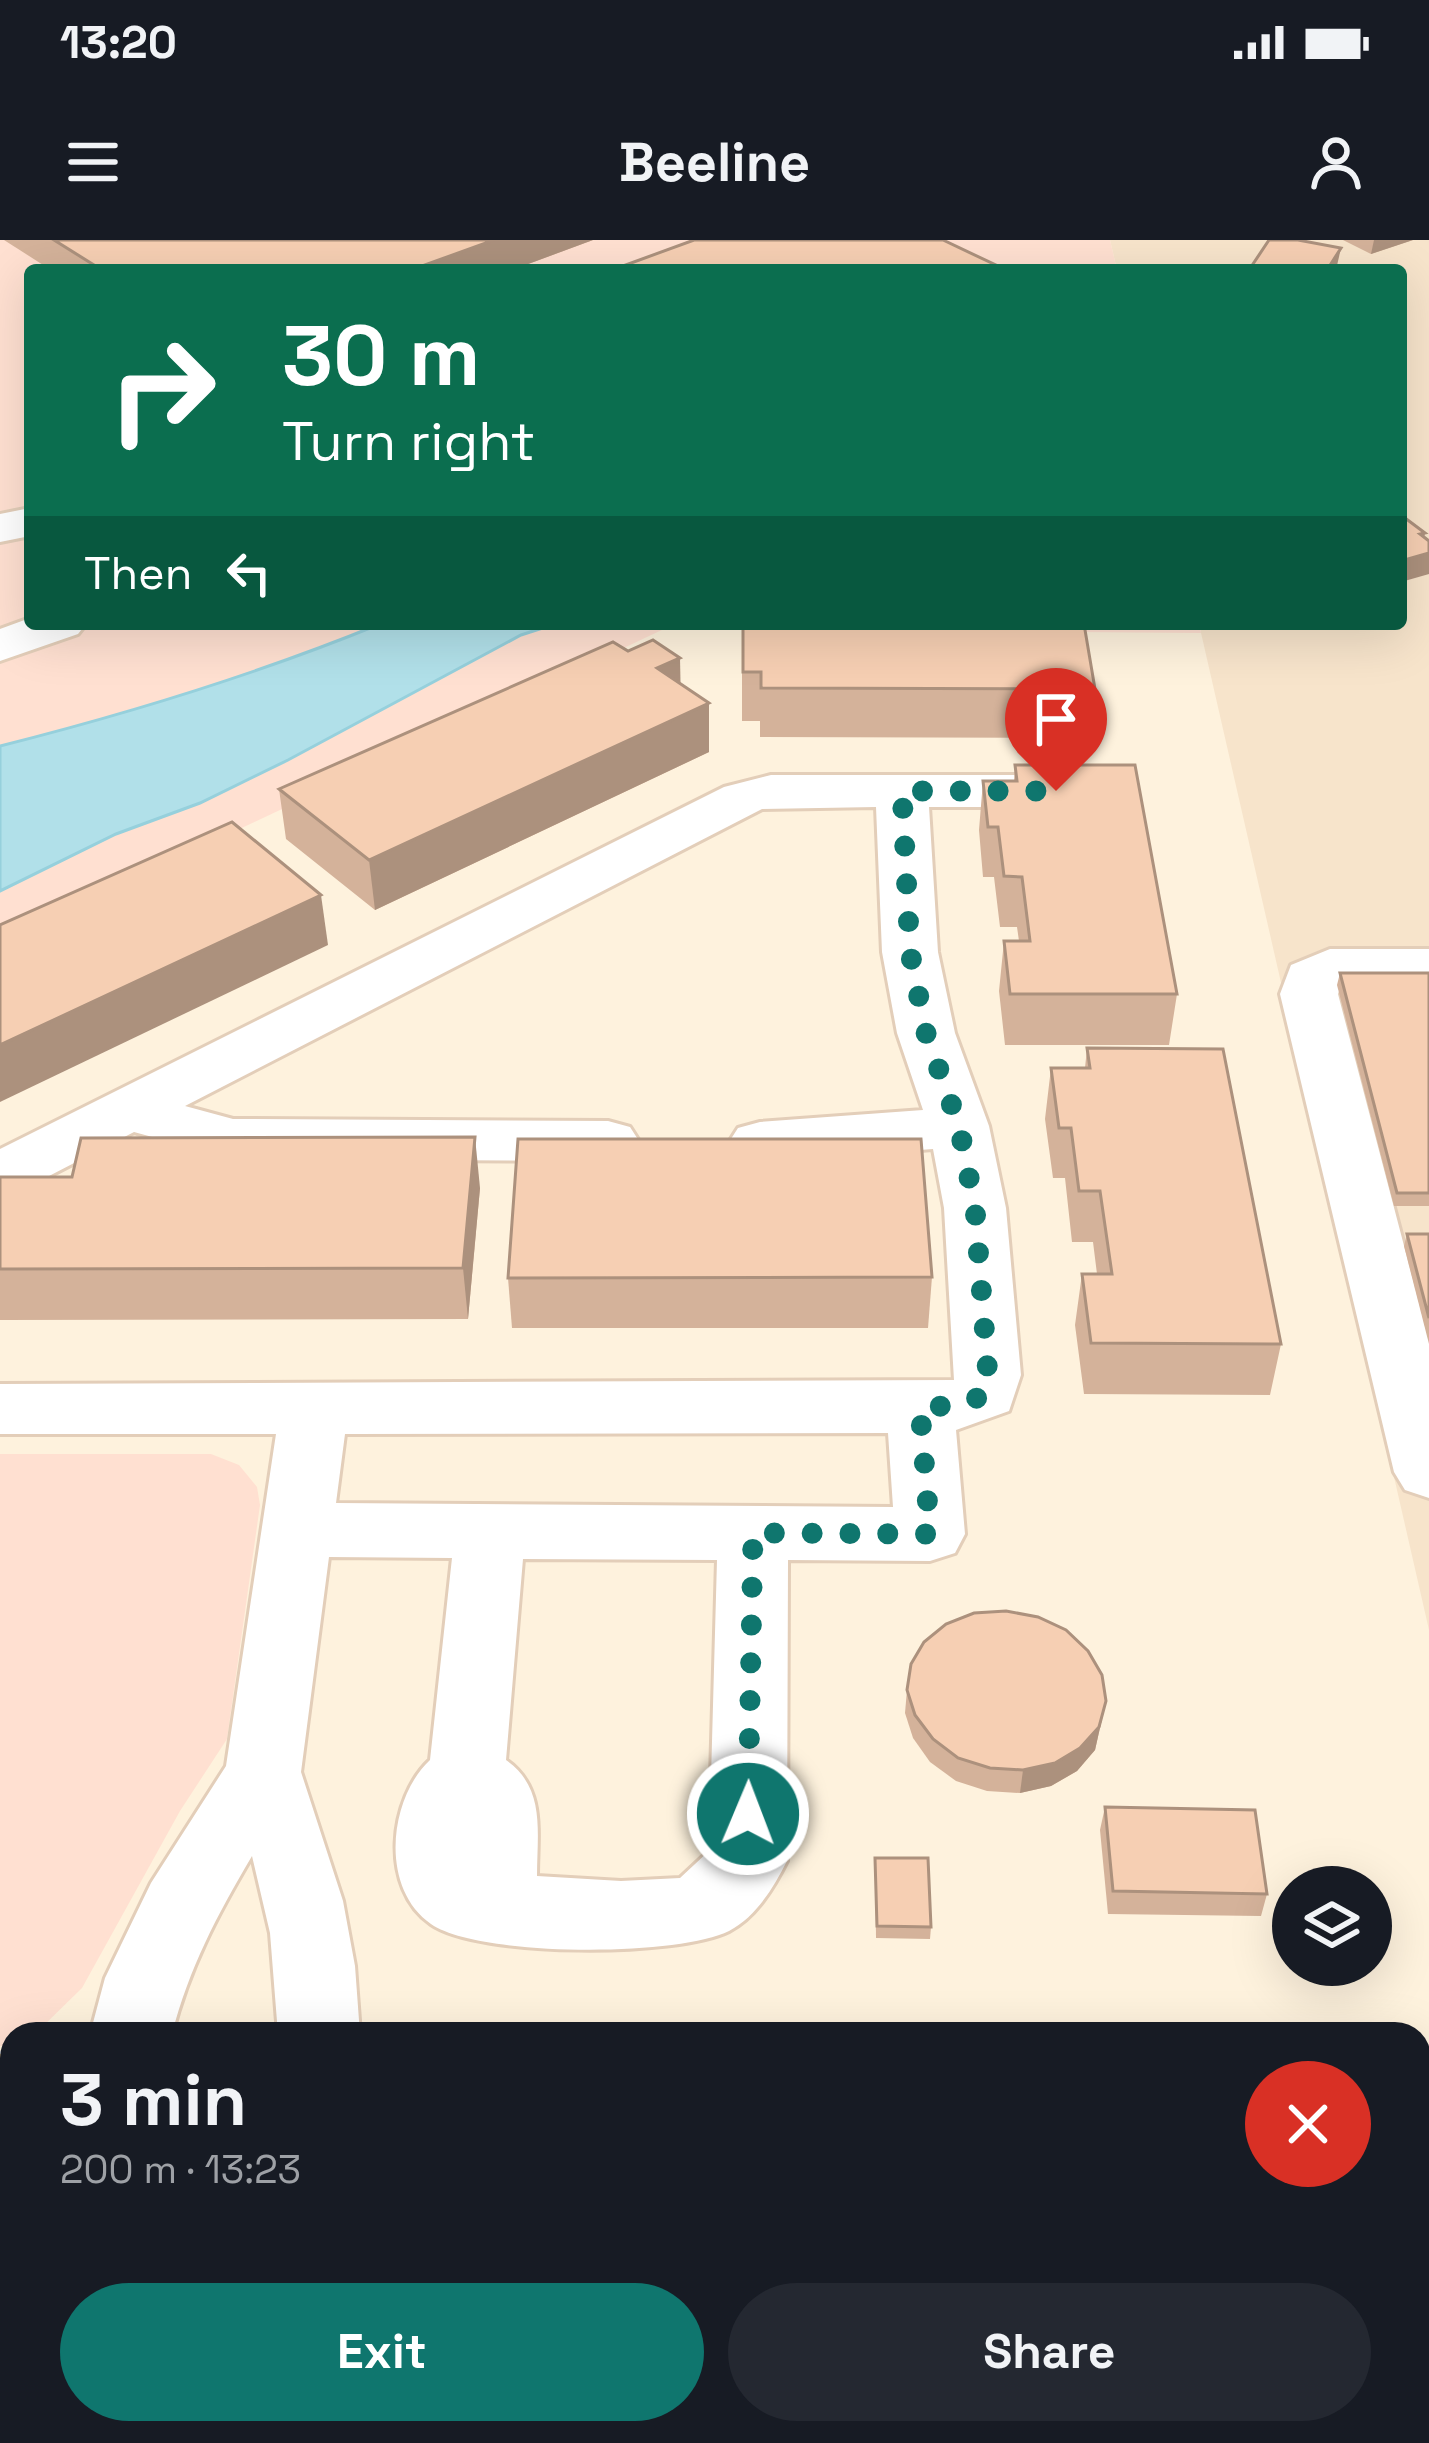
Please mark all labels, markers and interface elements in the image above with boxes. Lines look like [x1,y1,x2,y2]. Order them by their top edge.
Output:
text: 13:20 [60,14,177,71]
text: Beeline [619,128,810,197]
icon: menu [60,129,126,195]
icon: person [1303,129,1369,195]
text: 30 m [282,302,481,410]
icon: right [84,312,240,468]
text: Turn right [282,407,535,476]
icon: left [216,540,282,606]
text: Then [84,545,192,602]
pin [1005,668,1107,791]
icon: arrive [1023,686,1089,752]
position arrow [685,1751,811,1877]
map controls [1272,1866,1392,1986]
button: layers [1272,1866,1392,1986]
text: 3 min [60,2054,247,2146]
button: close [1245,2061,1371,2187]
text: 200 m · 13:23 [60,2145,301,2194]
button: Exit [60,2283,704,2421]
button: Share [728,2283,1371,2421]

